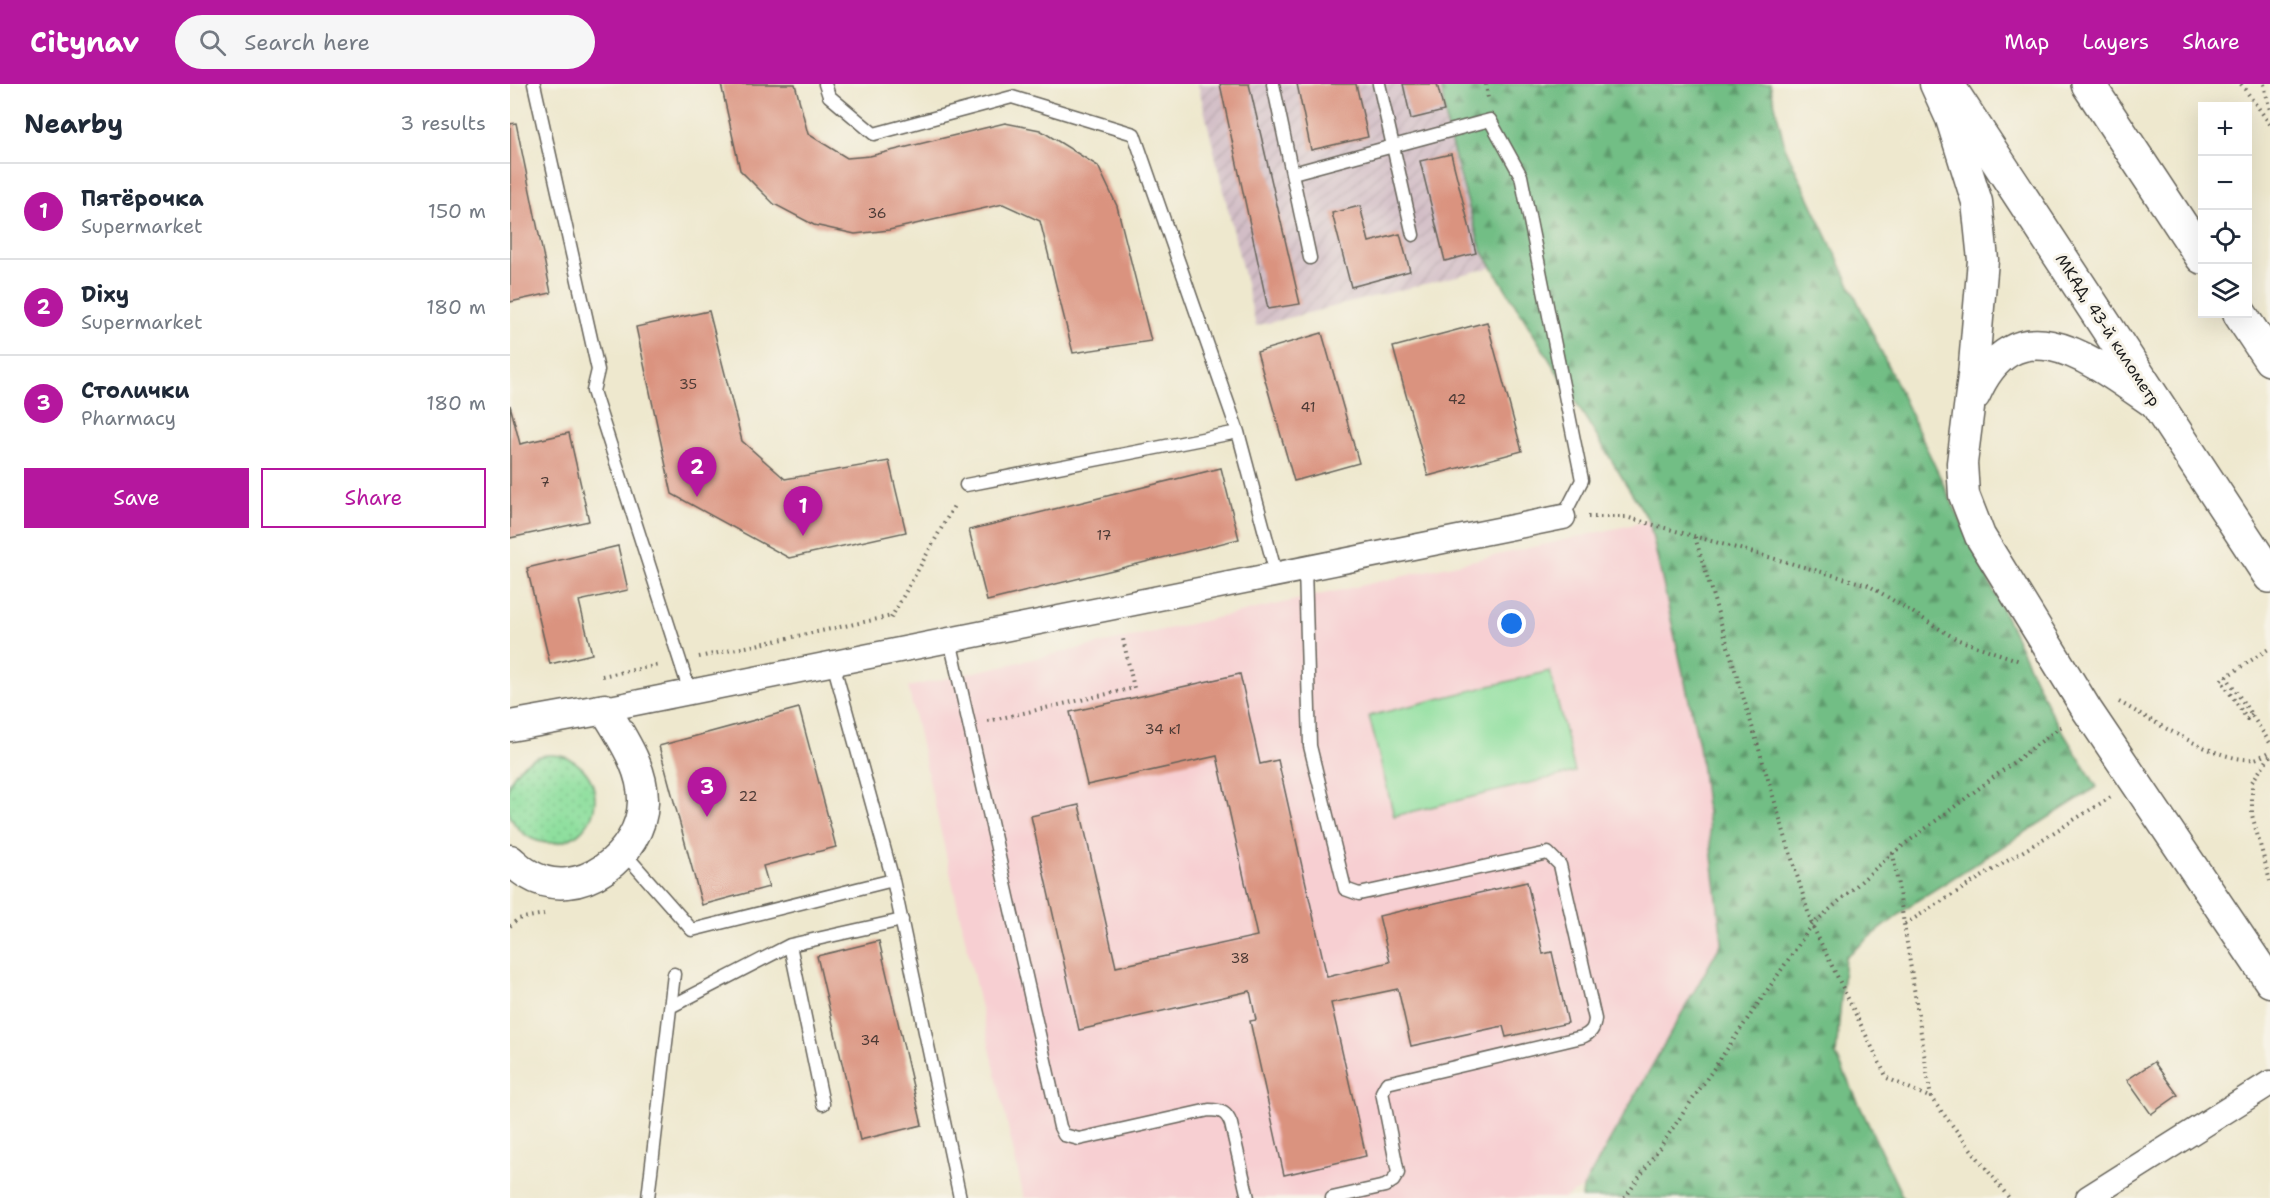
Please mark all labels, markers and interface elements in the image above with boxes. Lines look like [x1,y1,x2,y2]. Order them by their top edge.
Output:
search box [175,15,595,69]
text: Citynav [30,23,139,61]
icon: search [196,26,229,59]
text: Search here [244,28,370,57]
text: Map [2004,28,2049,56]
text: Layers [2082,28,2149,56]
text: Share [2182,28,2240,56]
map controls [2198,102,2252,318]
button: + [2198,102,2252,156]
text: Nearby [24,106,123,141]
text: 3 results [400,110,486,136]
button: − [2198,156,2252,210]
text: Пятёрочка [81,184,204,213]
text: 1 [39,198,48,224]
text: 150 m [428,198,486,224]
house number: 36 [867,204,887,222]
button: locate [2198,210,2252,264]
text: Supermarket [81,213,203,239]
street label: МКАД, 43-й километр [2051,250,2165,410]
button: layers [2198,264,2252,318]
text: Dixy [81,280,129,309]
text: 2 [37,294,51,320]
text: 180 m [426,294,486,320]
text: Supermarket [81,309,203,335]
house number: 35 [679,375,697,393]
text: Столички [81,376,190,405]
text: 3 [37,390,51,416]
text: 180 m [426,390,486,416]
house number: 42 [1448,390,1466,408]
house number: 41 [1301,398,1315,416]
text: Pharmacy [81,405,176,431]
pin: 2 [678,448,717,497]
button: Save [24,468,249,528]
button: Share [261,468,486,528]
house number: 7 [540,473,550,491]
pin: 1 [784,486,822,536]
house number: 17 [1097,526,1111,544]
your location [1497,609,1526,638]
house number: 34 к1 [1145,720,1181,738]
pin: 3 [688,768,726,817]
house number: 22 [739,787,757,805]
house number: 38 [1230,949,1250,967]
house number: 34 [860,1031,880,1049]

